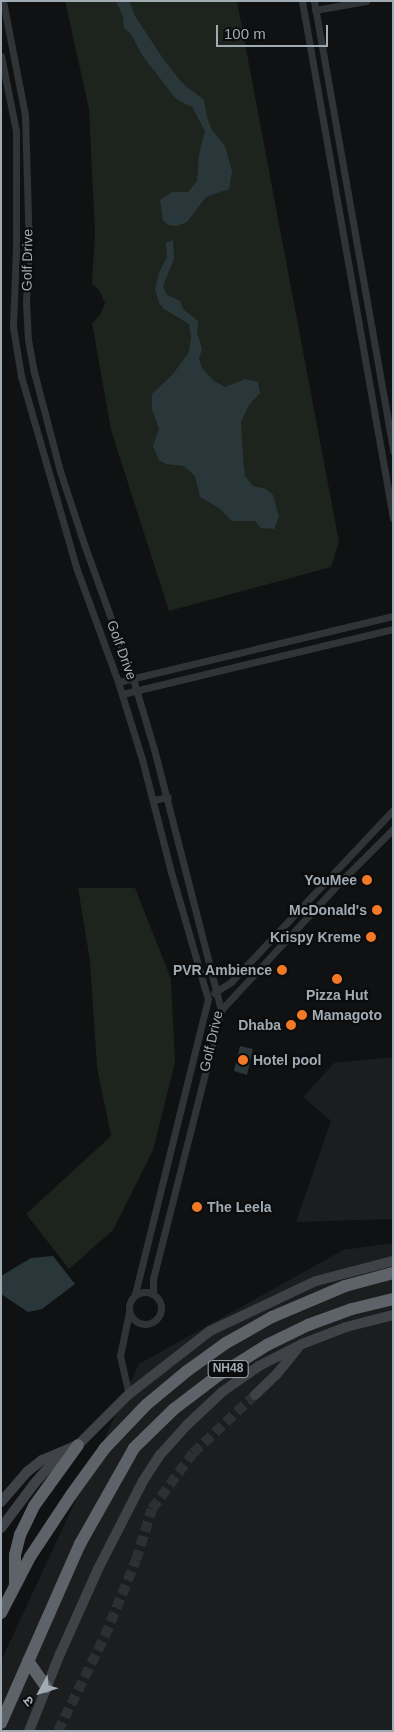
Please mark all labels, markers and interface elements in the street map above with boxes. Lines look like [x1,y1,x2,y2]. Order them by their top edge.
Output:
scale bar [219,15,332,47]
text: 100 m [224,25,266,42]
street label: Golf Drive [18,229,36,291]
street label: Golf Drive [103,618,141,682]
place label: YouMee [304,872,357,888]
marker: YouMee [361,874,373,886]
place label: McDonald's [289,902,367,918]
marker: McDonald's [371,904,383,916]
place label: Krispy Kreme [270,929,361,945]
marker: Krispy Kreme [365,931,377,943]
place label: PVR Ambience [172,962,272,978]
marker: PVR Ambience [276,964,288,976]
marker: Pizza Hut [331,973,343,985]
place label: Pizza Hut [306,987,368,1003]
place label: Mamagoto [312,1007,382,1023]
street label: Golf Drive [196,1009,226,1073]
marker: Mamagoto [296,1009,308,1021]
place label: Dhaba [238,1017,281,1033]
marker: Dhaba [285,1019,297,1031]
place label: Hotel pool [253,1052,321,1068]
marker: Hotel pool [237,1054,249,1066]
place label: The Leela [207,1199,272,1215]
marker: The Leela [191,1201,203,1213]
road number: NH48 [207,1360,249,1378]
north arrow [15,1667,65,1717]
text: उ [20,1693,37,1710]

